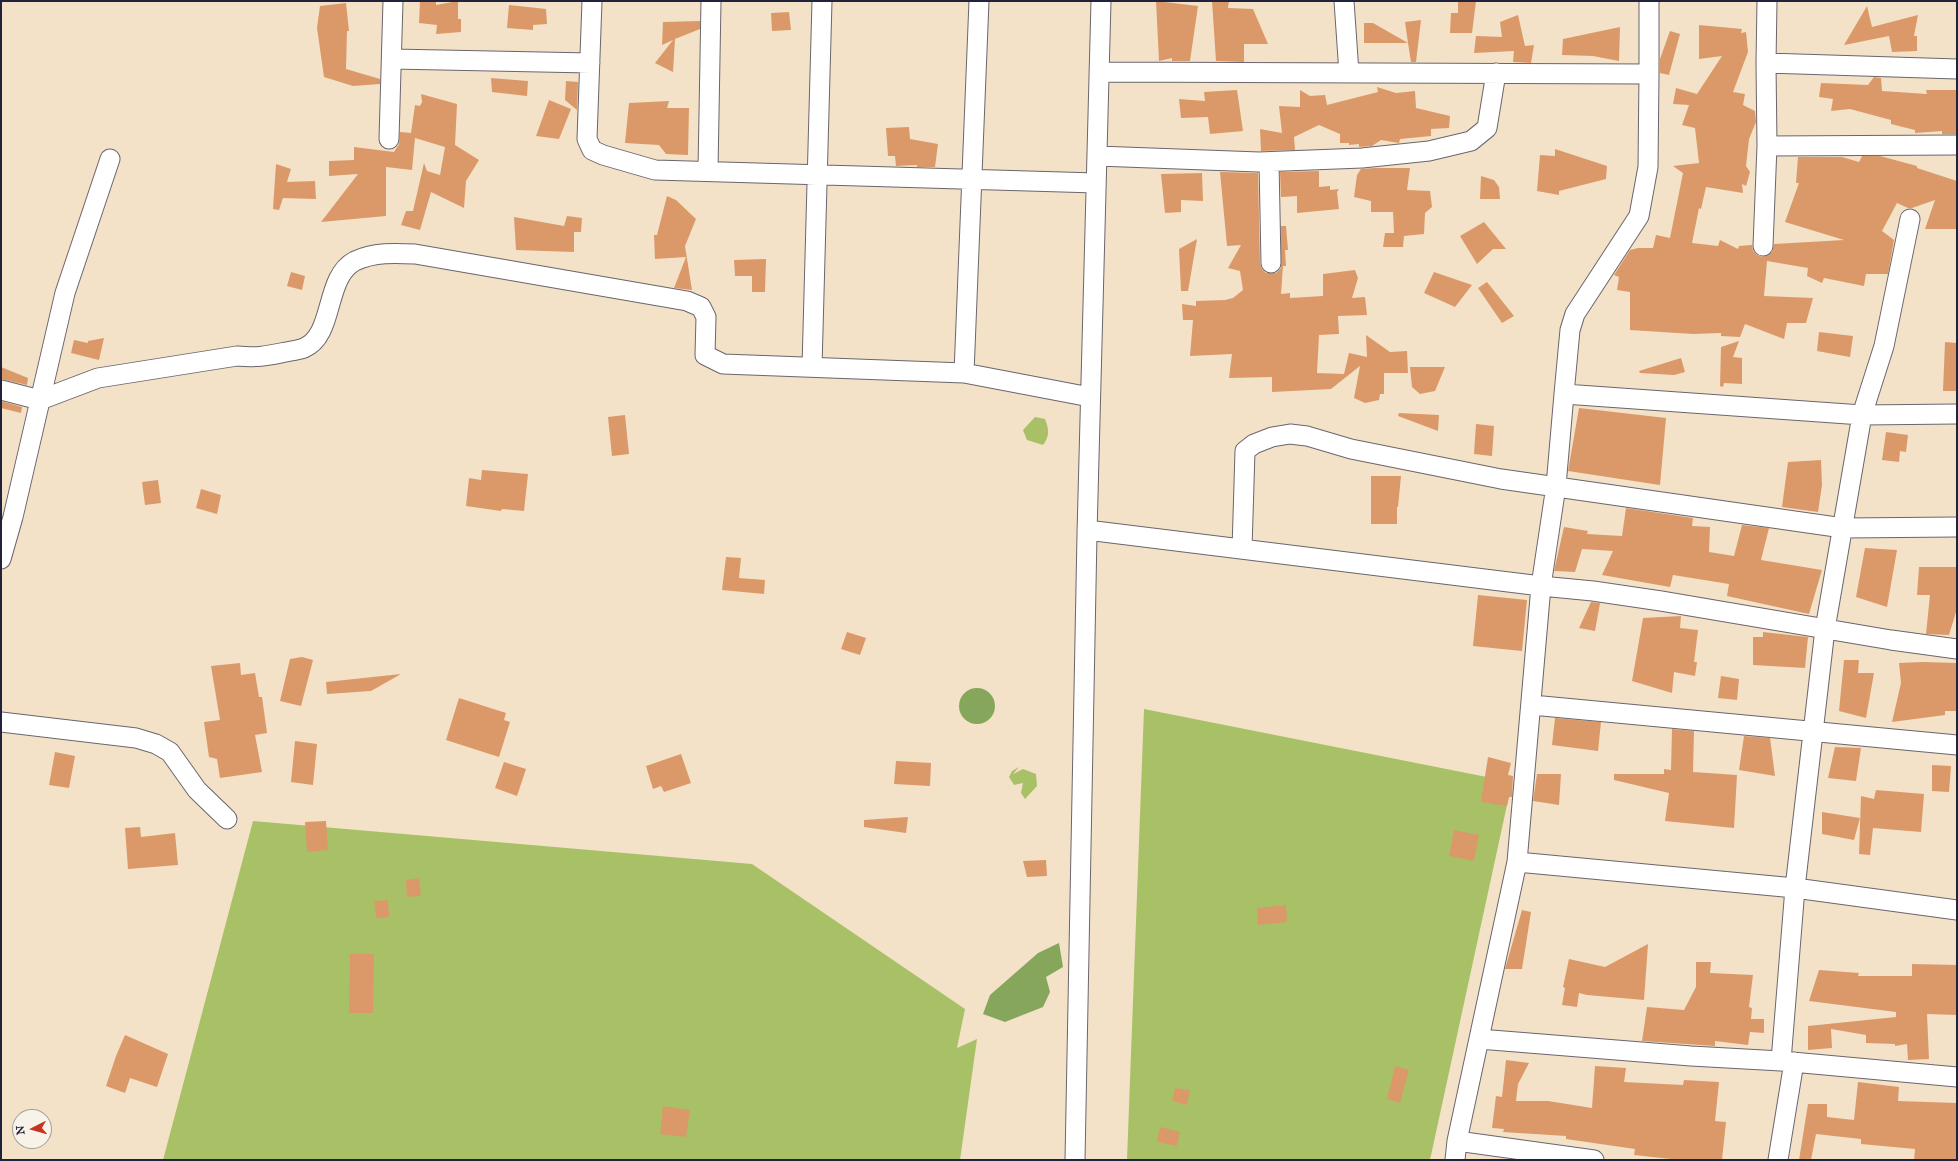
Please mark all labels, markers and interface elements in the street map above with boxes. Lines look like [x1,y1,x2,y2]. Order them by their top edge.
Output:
north arrow [12,1109,52,1149]
text: N [14,1125,28,1136]

